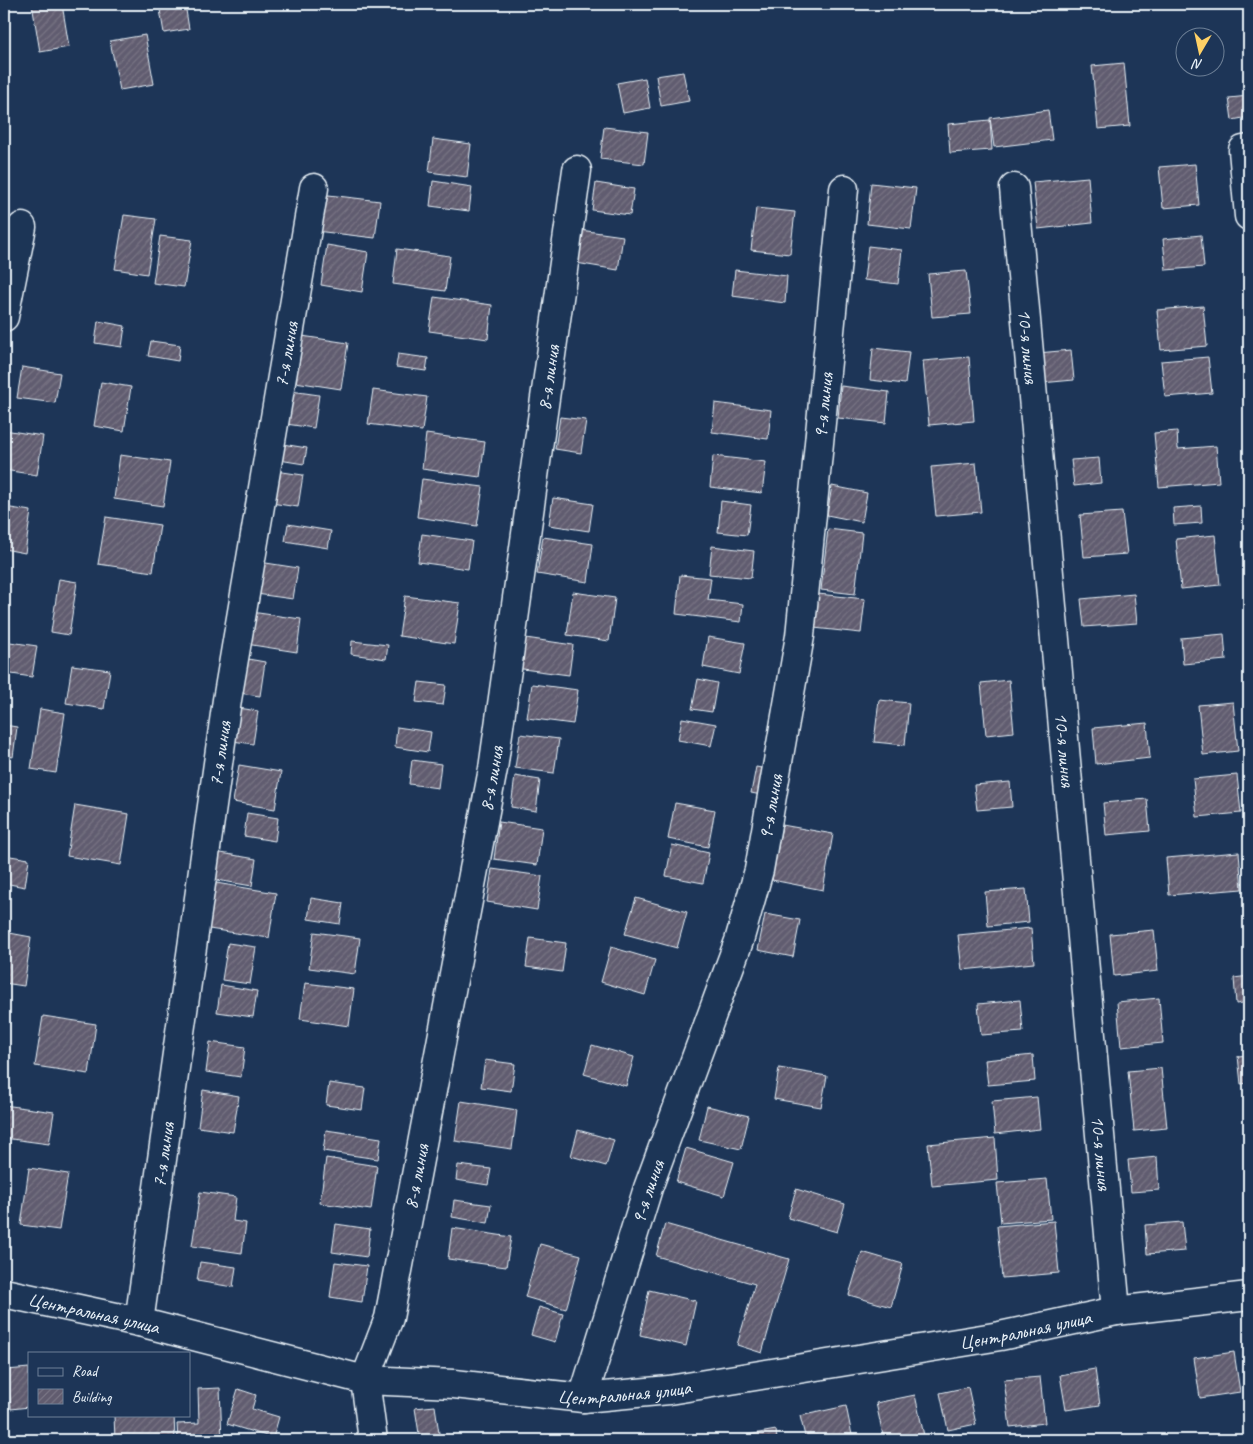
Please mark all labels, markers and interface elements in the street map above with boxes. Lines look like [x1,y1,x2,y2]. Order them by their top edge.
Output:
north arrow [1176,28,1226,78]
text: N [1190,55,1204,73]
street label: 10-я линия [1013,308,1044,386]
street label: 7-я линия [268,319,304,389]
street label: 8-я линия [531,342,565,412]
street label: 9-я линия [807,371,838,440]
street label: 10-я линия [1049,711,1081,789]
street label: 7-я линия [202,718,237,788]
street label: 8-я линия [473,744,509,813]
street label: 9-я линия [752,771,788,841]
street label: 10-я линия [1086,1115,1118,1192]
street label: 7-я линия [146,1119,180,1189]
street label: 8-я линия [397,1141,434,1211]
street label: 9-я линия [625,1156,670,1227]
street label: Центральная улица [26,1286,164,1340]
street label: Центральная улица [957,1304,1095,1355]
legend [28,1352,190,1416]
text: Road [72,1362,99,1381]
street label: Центральная улица [557,1374,694,1411]
text: Building [72,1388,112,1407]

